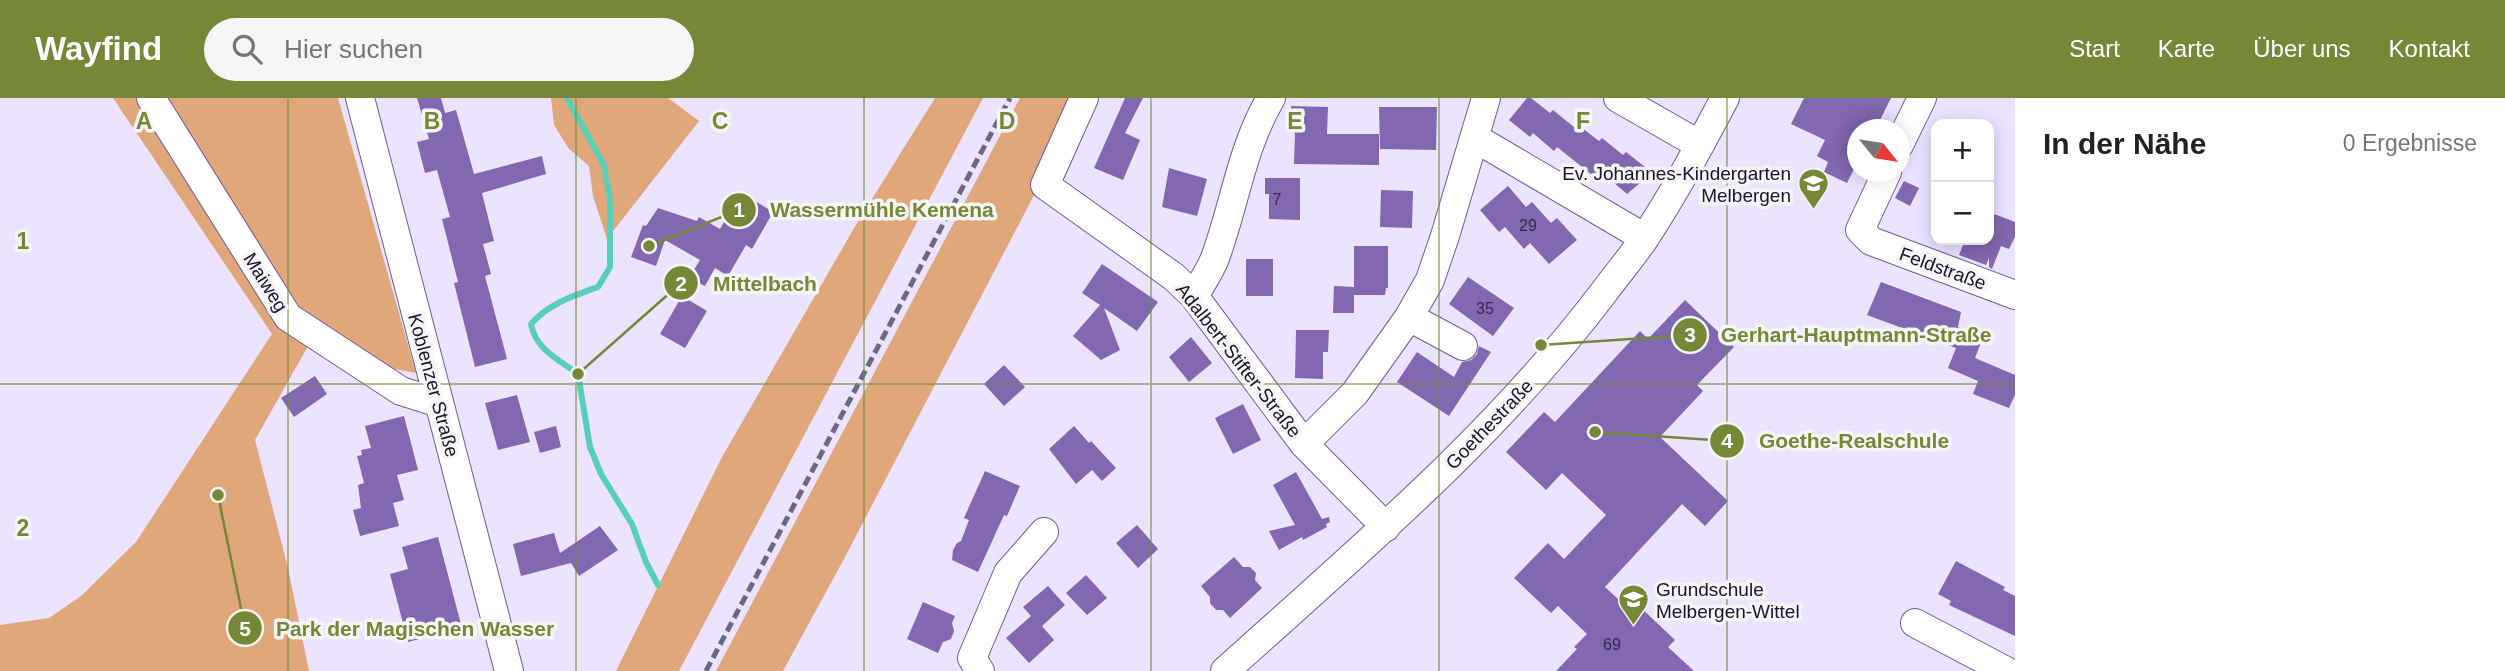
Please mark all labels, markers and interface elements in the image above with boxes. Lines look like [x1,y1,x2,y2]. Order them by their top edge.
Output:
search box [204,18,694,81]
text: Wayfind [35,30,162,67]
icon: search [228,30,266,68]
text: Hier suchen [284,34,423,64]
text: Start [2069,35,2120,62]
text: Karte [2158,35,2215,62]
text: Über uns [2253,35,2351,62]
text: Kontakt [2389,35,2470,62]
text: A [136,108,152,134]
text: B [424,108,440,134]
text: C [712,108,728,134]
text: D [999,108,1015,134]
text: E [1287,108,1303,134]
text: F [1576,108,1590,134]
north arrow [1847,119,1910,182]
map controls [1931,119,1994,245]
button: + [1931,119,1994,182]
text: In der Nähe [2043,127,2206,160]
text: 0 Ergebnisse [2343,130,2477,156]
place label: Ev. Johannes-Kindergarten Melbergen [1562,163,1791,206]
school or university icon: Ev. Johannes-Kindergarten Melbergen [1797,167,1831,211]
button: − [1931,182,1994,245]
callout: Wassermühle Kemena [722,189,1008,231]
house number: 7 [1273,191,1282,208]
text: 1 [733,198,745,221]
text: Wassermühle Kemena [770,198,994,221]
house number: 29 [1519,217,1537,234]
text: 1 [17,228,30,254]
street label: Feldstraße [1897,243,1989,294]
street label: Maiweg [239,249,292,316]
callout: Mittelbach [664,262,831,304]
text: 2 [675,272,687,295]
text: Mittelbach [713,272,817,295]
street label: Adalbert-Stifter-Straße [1172,279,1305,442]
house number: 35 [1476,300,1494,317]
street label: Koblenzer Straße [404,311,463,459]
callout: Gerhart-Hauptmann-Straße [1672,314,2006,356]
text: 3 [1684,323,1696,346]
text: Gerhart-Hauptmann-Straße [1721,323,1991,346]
street label: Goethestraße [1441,375,1537,473]
callout: Goethe-Realschule [1710,420,1963,462]
text: 4 [1721,429,1733,452]
text: Goethe-Realschule [1759,429,1949,452]
text: 2 [17,515,29,541]
place label: Grundschule Melbergen-Wittel [1656,579,1800,622]
school or university icon: Grundschule Melbergen-Wittel [1616,583,1650,627]
callout: Park der Magischen Wasser [227,607,568,649]
text: 5 [239,617,251,640]
text: Park der Magischen Wasser [276,617,554,640]
house number: 69 [1603,636,1621,653]

